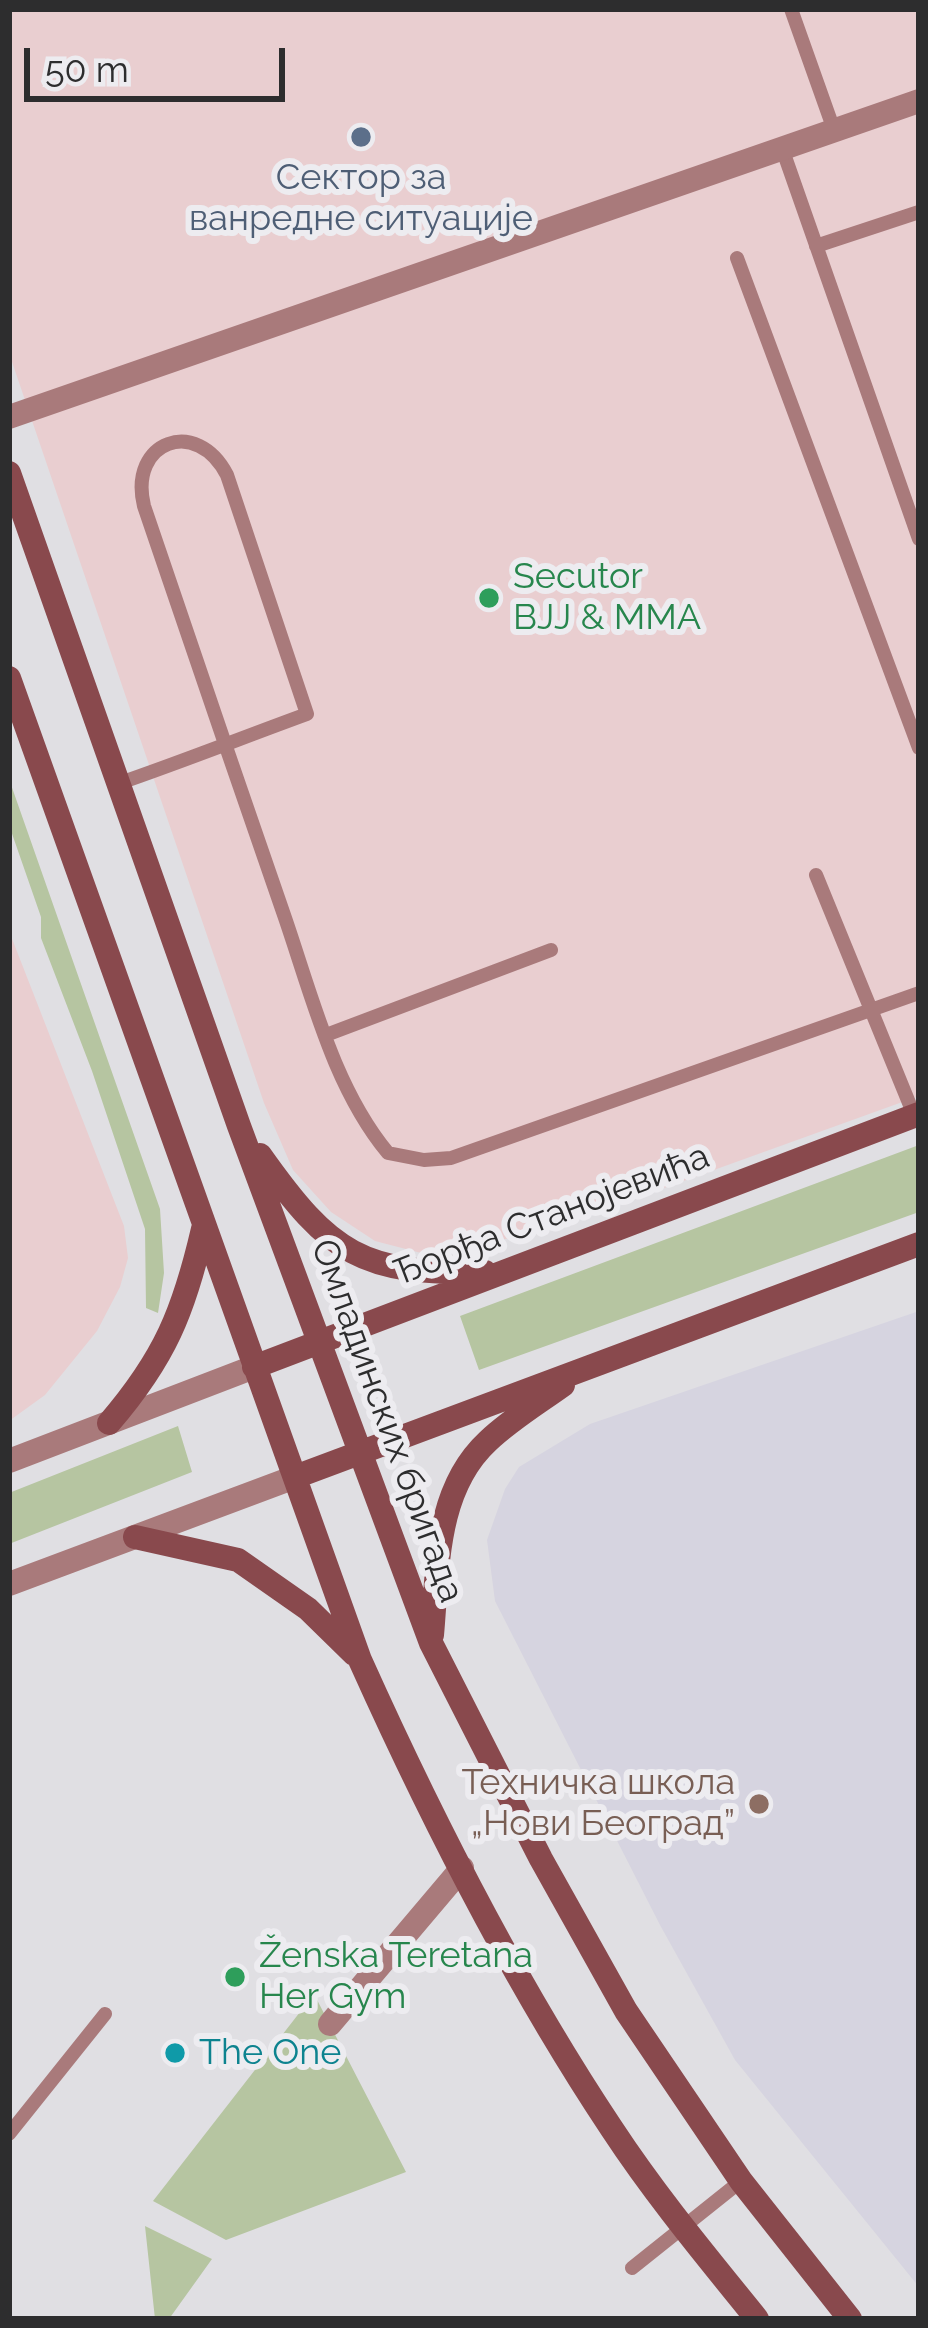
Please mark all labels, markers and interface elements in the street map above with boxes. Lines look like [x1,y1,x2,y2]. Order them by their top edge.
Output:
scale bar [30,24,291,98]
text: 50 m [45,48,129,90]
marker: Сектор за ванредне ситуације [348,124,374,150]
place label: Сектор за ванредне ситуације [189,156,533,241]
place label: Secutor BJJ & MMA [513,555,701,640]
marker: Secutor BJJ & MMA [476,585,502,611]
street label: Ђорђа Станојевића [389,1135,715,1295]
street label: Омладинских бригада [301,1234,473,1608]
place label: Техничка школа „Нови Београд” [461,1761,735,1846]
marker: Техничка школа „Нови Београд” [746,1791,772,1817]
place label: Ženska Teretana Her Gym [259,1934,533,2019]
marker: Ženska Teretana Her Gym [222,1964,248,1990]
place label: The One [199,2031,341,2075]
marker: The One [162,2040,188,2066]

